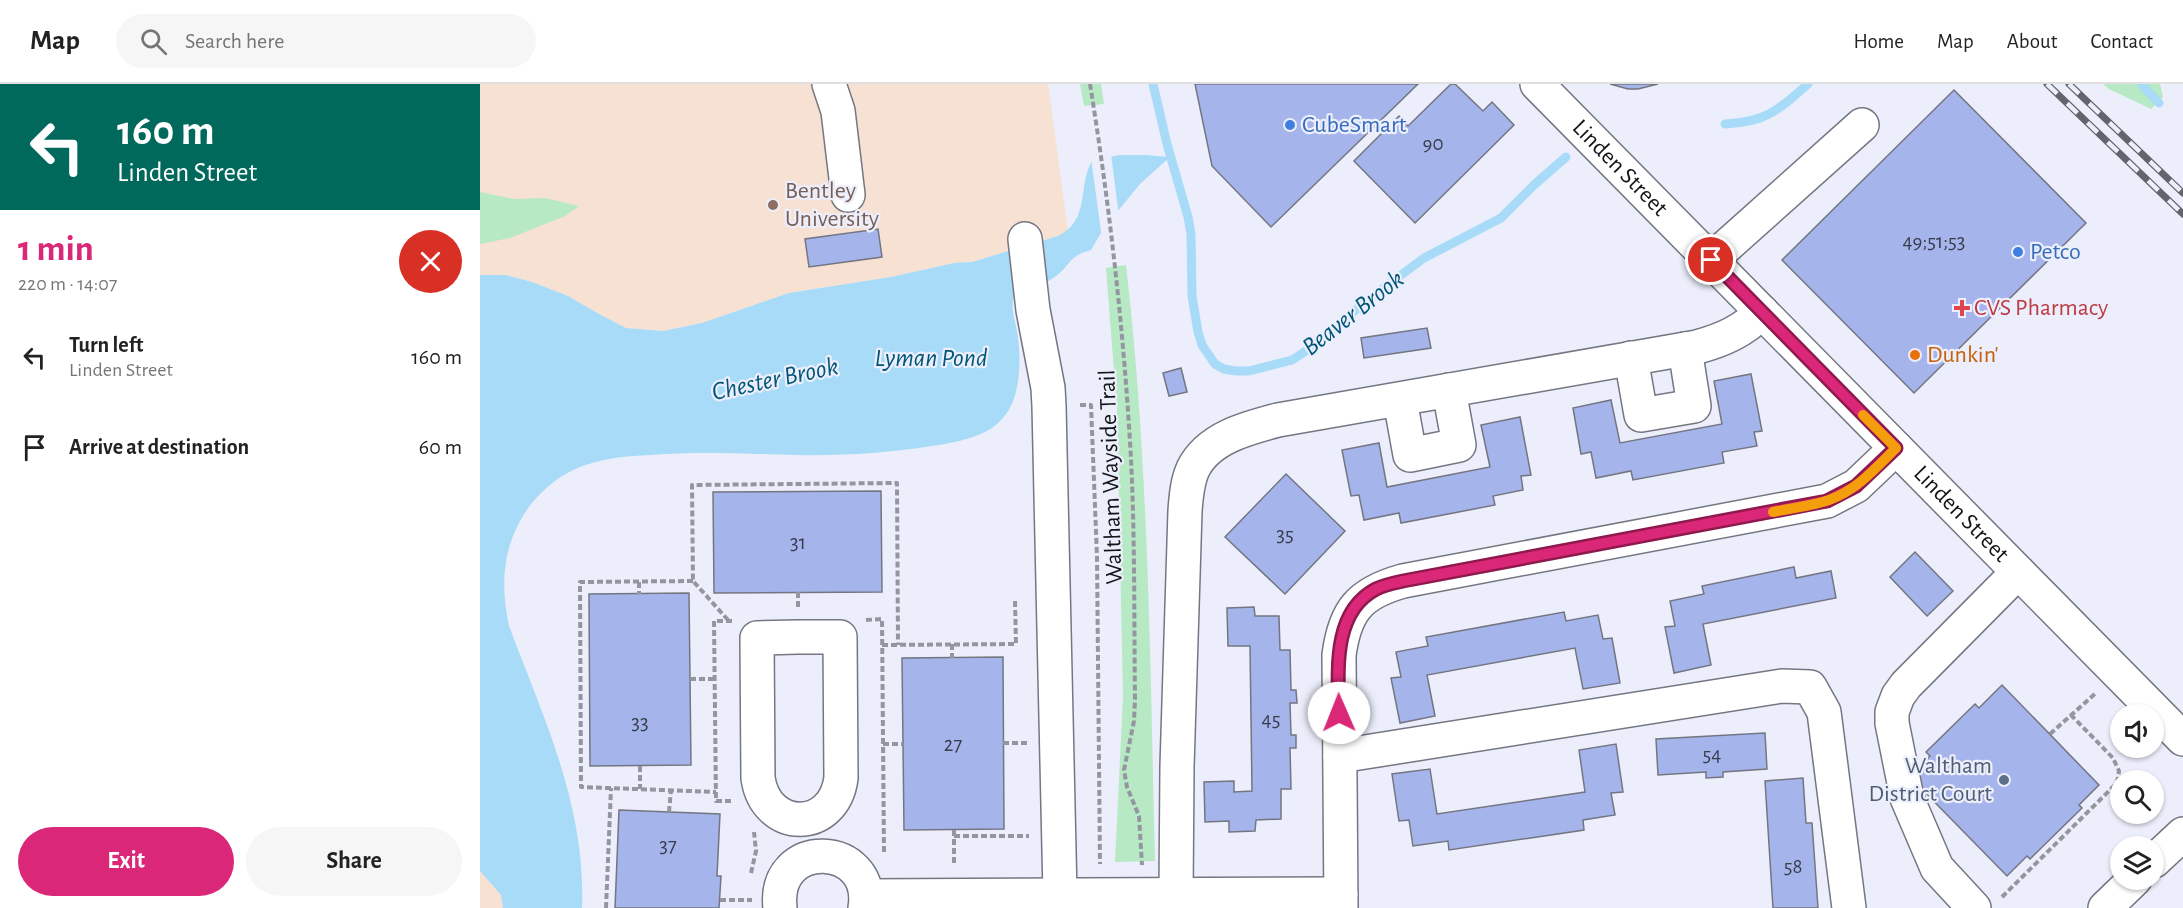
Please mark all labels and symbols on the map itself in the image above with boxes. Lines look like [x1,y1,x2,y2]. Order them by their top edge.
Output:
place label: CubeSmart [1302,113,1407,137]
street label: Linden Street [1568,115,1672,221]
marker: CubeSmart [1283,118,1297,132]
house number: 90 [1423,133,1443,154]
place label: Bentley University [785,179,879,231]
marker: Bentley University [766,198,780,212]
house number: 49;51;53 [1902,231,1966,252]
pin [1685,234,1736,285]
place label: Petco [2030,240,2081,264]
marker: Petco [2011,245,2025,259]
water label: Beaver Brook [1297,266,1409,360]
place label: CVS Pharmacy [1974,296,2108,320]
marker: CVS Pharmacy [1955,301,1969,315]
place label: Dunkin' [1927,343,1998,367]
water label: Lyman Pond [875,345,988,371]
marker: Dunkin' [1908,348,1922,362]
water label: Chester Brook [709,353,841,405]
street label: Waltham Wayside Trail [1095,369,1127,585]
street label: Linden Street [1909,461,2014,567]
house number: 35 [1276,524,1294,545]
house number: 31 [790,532,806,553]
position arrow [1307,681,1371,745]
house number: 45 [1262,709,1280,730]
house number: 33 [631,712,649,733]
house number: 27 [944,734,962,755]
house number: 54 [1703,744,1721,765]
place label: Waltham District Court [1869,754,1992,806]
marker: Waltham District Court [1997,773,2011,787]
house number: 37 [659,835,677,856]
house number: 58 [1784,856,1802,877]

